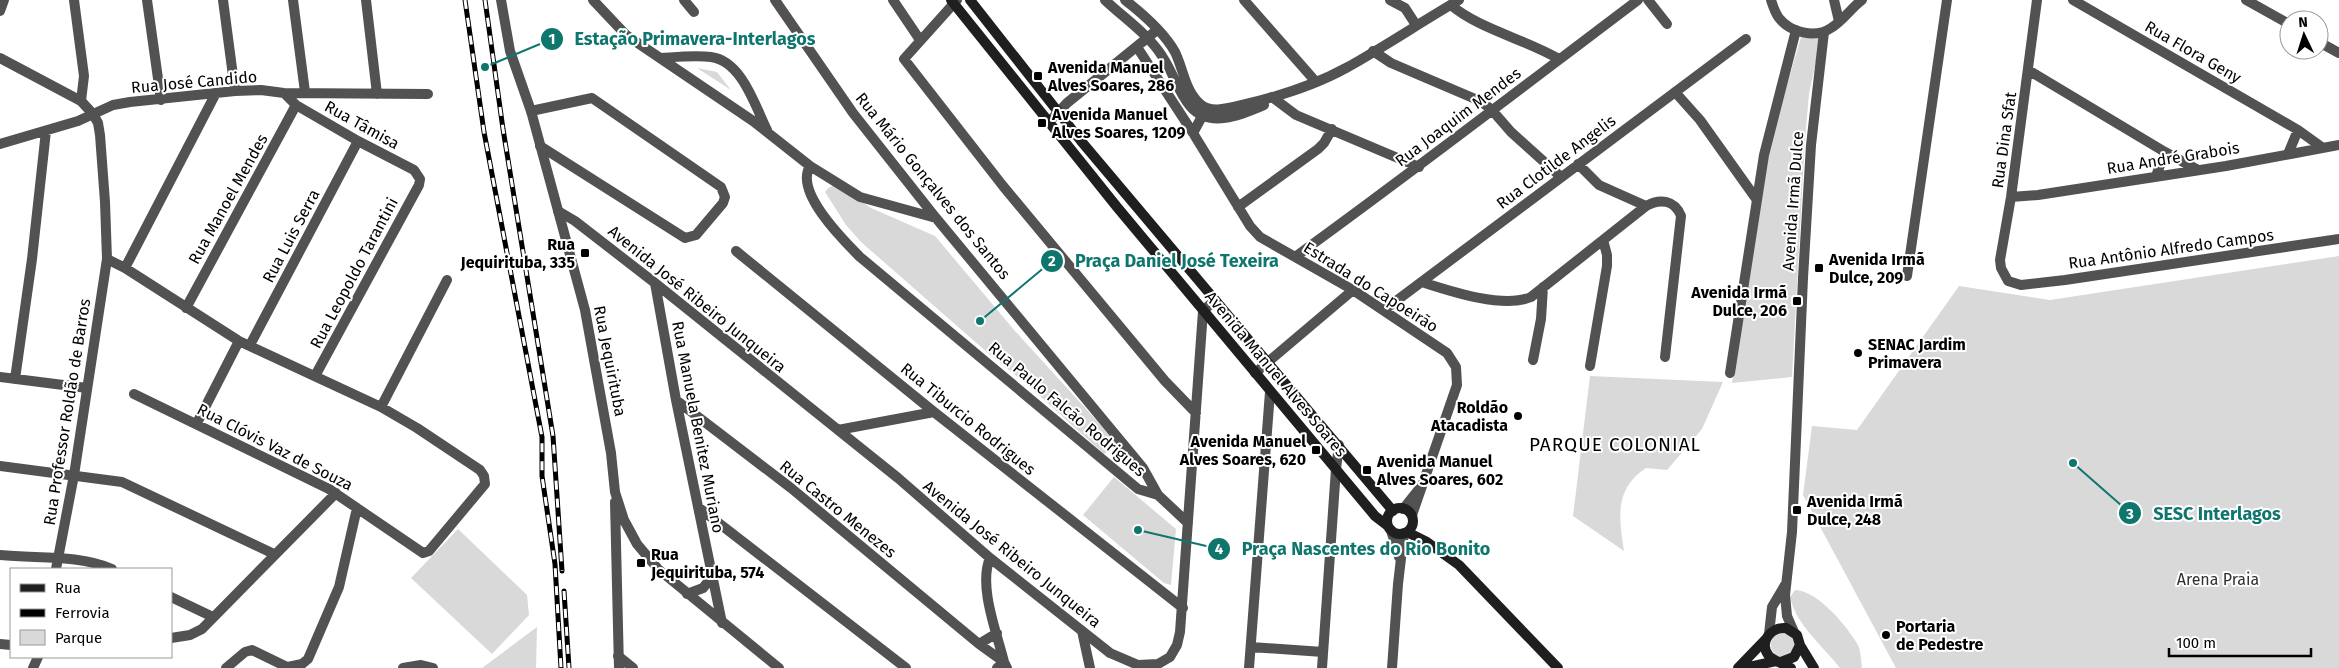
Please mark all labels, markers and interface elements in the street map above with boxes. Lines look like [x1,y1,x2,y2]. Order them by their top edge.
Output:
north arrow [2279,10,2329,60]
text: N [2298,14,2308,31]
street label: Rua Flora Geny [2141,17,2245,87]
callout: Estação Primavera-Interlagos [540,22,826,55]
text: Estação Primavera-Interlagos [574,28,816,50]
text: 1 [549,30,555,48]
place label: Avenida Manuel Alves Soares, 286 [1047,58,1174,95]
street label: Rua Joaquim Mendes [1391,64,1525,170]
street label: Rua José Candido [130,67,258,97]
marker: Avenida Manuel Alves Soares, 286 [1032,70,1044,82]
street label: Rua Mário Gonçalves dos Santos [851,89,1014,284]
street label: Rua Dina Sfat [1988,90,2020,189]
street label: Rua Tâmisa [321,97,403,153]
place label: Avenida Manuel Alves Soares, 1209 [1051,105,1186,142]
street label: Rua Clotilde Angelis [1493,111,1619,213]
marker: Avenida Manuel Alves Soares, 1209 [1036,117,1048,129]
street label: Rua Manoel Mendes [184,131,272,267]
street label: Avenida Irmã Dulce [1779,131,1807,271]
street label: Rua André Grabois [2105,138,2241,178]
street label: Rua Luis Serra [258,186,324,286]
street label: Rua Leopoldo Tarantini [306,194,402,352]
street label: Avenida José Ribeiro Junqueira [604,221,790,377]
street label: Rua Antônio Alfredo Campos [2067,225,2275,273]
place label: Rua Jequirituba, 335 [460,235,575,272]
street label: Estrada do Capoeirão [1300,238,1442,336]
callout: Praça Daniel José Texeira [1040,244,1289,277]
marker: Rua Jequirituba, 335 [579,247,591,259]
text: Praça Daniel José Texeira [1075,250,1279,272]
place label: Avenida Irmã Dulce, 209 [1828,250,1925,287]
text: 2 [1048,252,1056,270]
marker: Avenida Irmã Dulce, 209 [1813,262,1825,274]
place label: Avenida Irmã Dulce, 206 [1690,283,1787,320]
street label: Avenida Manuel Alves Soares [1201,287,1351,461]
marker: Avenida Irmã Dulce, 206 [1791,295,1803,307]
street label: Rua Professor Roldão de Barros [40,297,94,527]
street label: Rua Jequirituba [590,304,630,418]
street label: Rua Manuela Benitez Muriano [668,319,728,535]
place label: SENAC Jardim Primavera [1868,335,1966,372]
street label: Rua Paulo Falcão Rodrigues [985,338,1149,480]
marker: SENAC Jardim Primavera [1852,347,1864,359]
street label: Rua Tiburcio Rodrigues [897,359,1039,479]
place label: Roldão Atacadista [1430,398,1508,435]
street label: Rua Clóvis Vaz de Souza [194,399,356,495]
marker: Roldão Atacadista [1512,410,1524,422]
place label: Avenida Manuel Alves Soares, 620 [1179,432,1306,469]
district label: PARQUE COLONIAL [1529,433,1701,456]
marker: Avenida Manuel Alves Soares, 620 [1310,444,1322,456]
place label: Avenida Manuel Alves Soares, 602 [1376,452,1503,489]
street label: Rua Castro Menezes [776,456,900,562]
marker: Avenida Manuel Alves Soares, 602 [1361,464,1373,476]
street label: Avenida José Ribeiro Junqueira [919,476,1105,632]
place label: Avenida Irmã Dulce, 248 [1806,492,1903,529]
callout: SESC Interlagos [2118,497,2290,530]
text: SESC Interlagos [2153,503,2281,525]
marker: Avenida Irmã Dulce, 248 [1791,504,1803,516]
text: 3 [2125,505,2134,523]
callout: Praça Nascentes do Rio Bonito [1206,533,1500,566]
text: Praça Nascentes do Rio Bonito [1242,538,1490,560]
text: 4 [1215,540,1224,558]
place label: Rua Jequirituba, 574 [650,545,764,582]
marker: Rua Jequirituba, 574 [635,557,647,569]
legend [10,568,172,658]
park label: Arena Praia [2177,570,2259,589]
text: Rua [55,579,81,597]
text: Ferrovia [55,604,110,622]
place label: Portaria de Pedestre [1896,617,1983,654]
scale bar [2169,626,2312,658]
text: Parque [55,629,102,647]
marker: Portaria de Pedestre [1880,629,1892,641]
text: 100 m [2176,634,2216,652]

